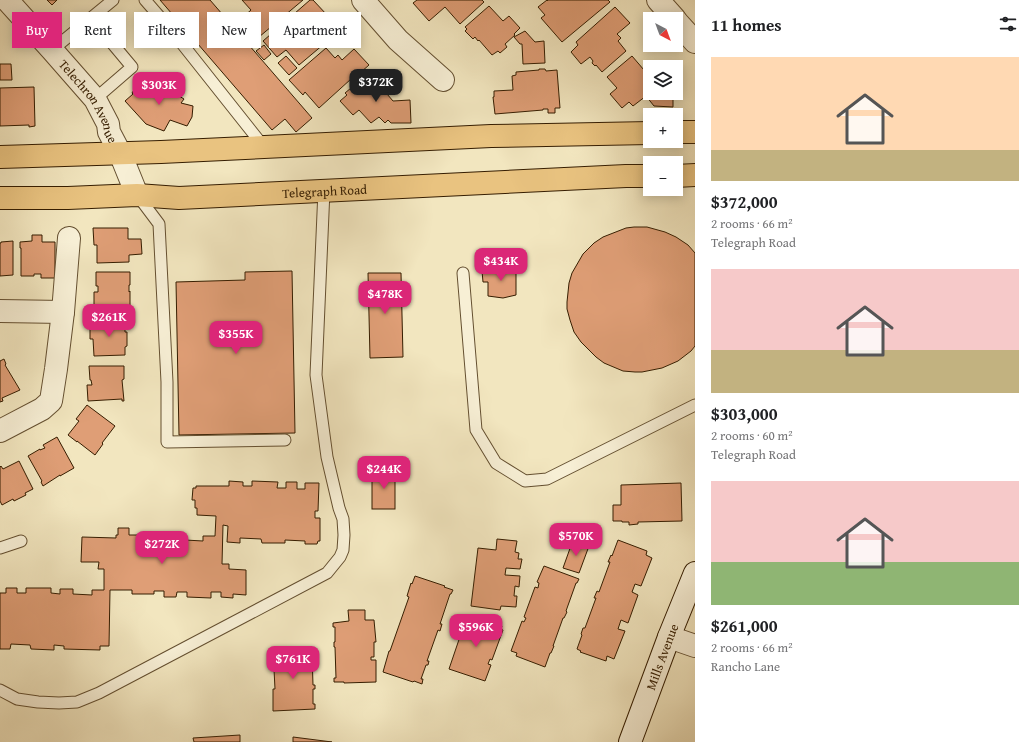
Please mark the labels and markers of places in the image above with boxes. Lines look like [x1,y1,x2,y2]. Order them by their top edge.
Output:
pin: $372K [348,69,404,103]
pin: $303K [131,72,187,106]
pin: $434K [473,248,529,282]
pin: $478K [357,281,413,315]
pin: $261K [81,304,137,338]
pin: $355K [208,321,264,355]
pin: $244K [356,456,412,490]
pin: $570K [548,523,604,557]
pin: $272K [134,531,190,565]
pin: $596K [448,614,504,648]
pin: $761K [265,646,321,680]

